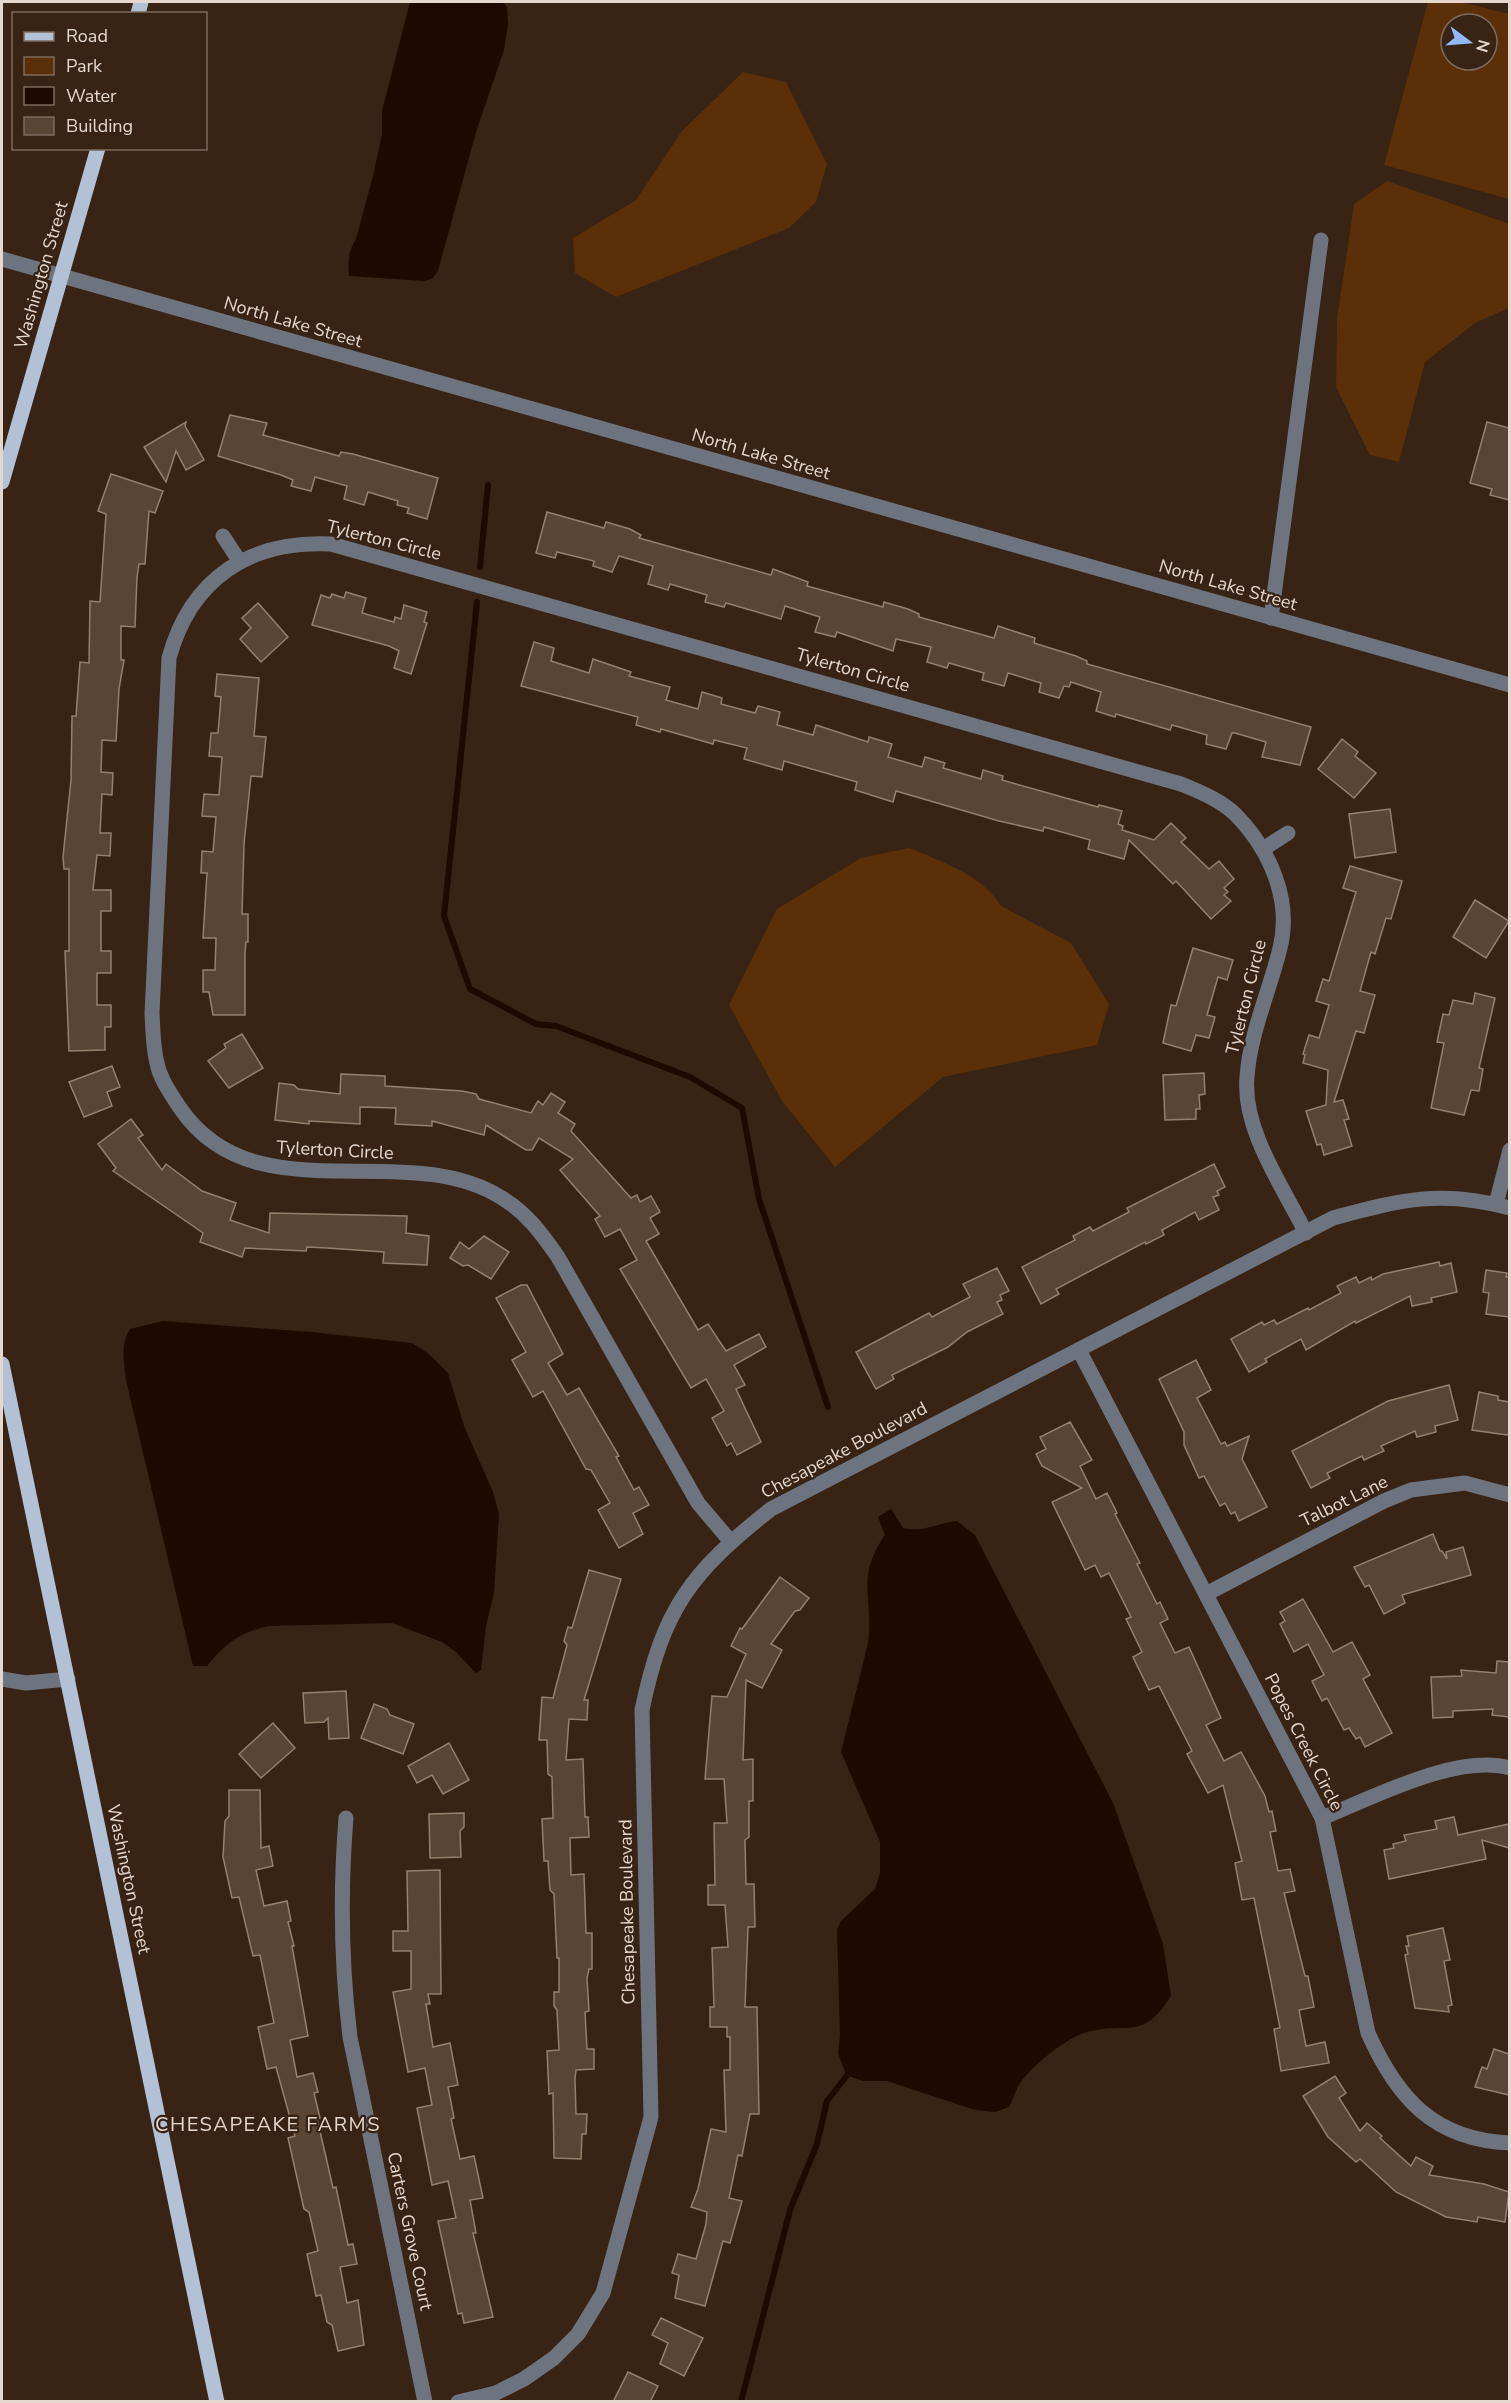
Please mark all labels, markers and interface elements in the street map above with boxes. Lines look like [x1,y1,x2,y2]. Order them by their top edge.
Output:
legend [12,12,207,150]
north arrow [1439,12,1499,72]
text: Road [66,24,108,48]
text: N [1470,37,1495,55]
text: Park [66,54,103,78]
text: Water [66,84,117,108]
text: Building [66,114,133,138]
street label: Washington Street [8,198,74,352]
street label: North Lake Street [221,291,366,353]
street label: North Lake Street [689,423,834,485]
street label: Tylerton Circle [324,514,444,566]
street label: North Lake Street [1156,554,1301,616]
street label: Tylerton Circle [793,642,913,698]
street label: Tylerton Circle [1220,937,1272,1057]
street label: Tylerton Circle [276,1135,394,1165]
street label: Chesapeake Boulevard [757,1396,931,1504]
street label: Talbot Lane [1296,1469,1392,1533]
street label: Popes Creek Circle [1259,1669,1349,1815]
street label: Washington Street [101,1802,157,1957]
street label: Chesapeake Boulevard [613,1819,641,2005]
district label: CHESAPEAKE FARMS [155,2111,381,2138]
street label: Carters Grove Court [382,2150,439,2313]

